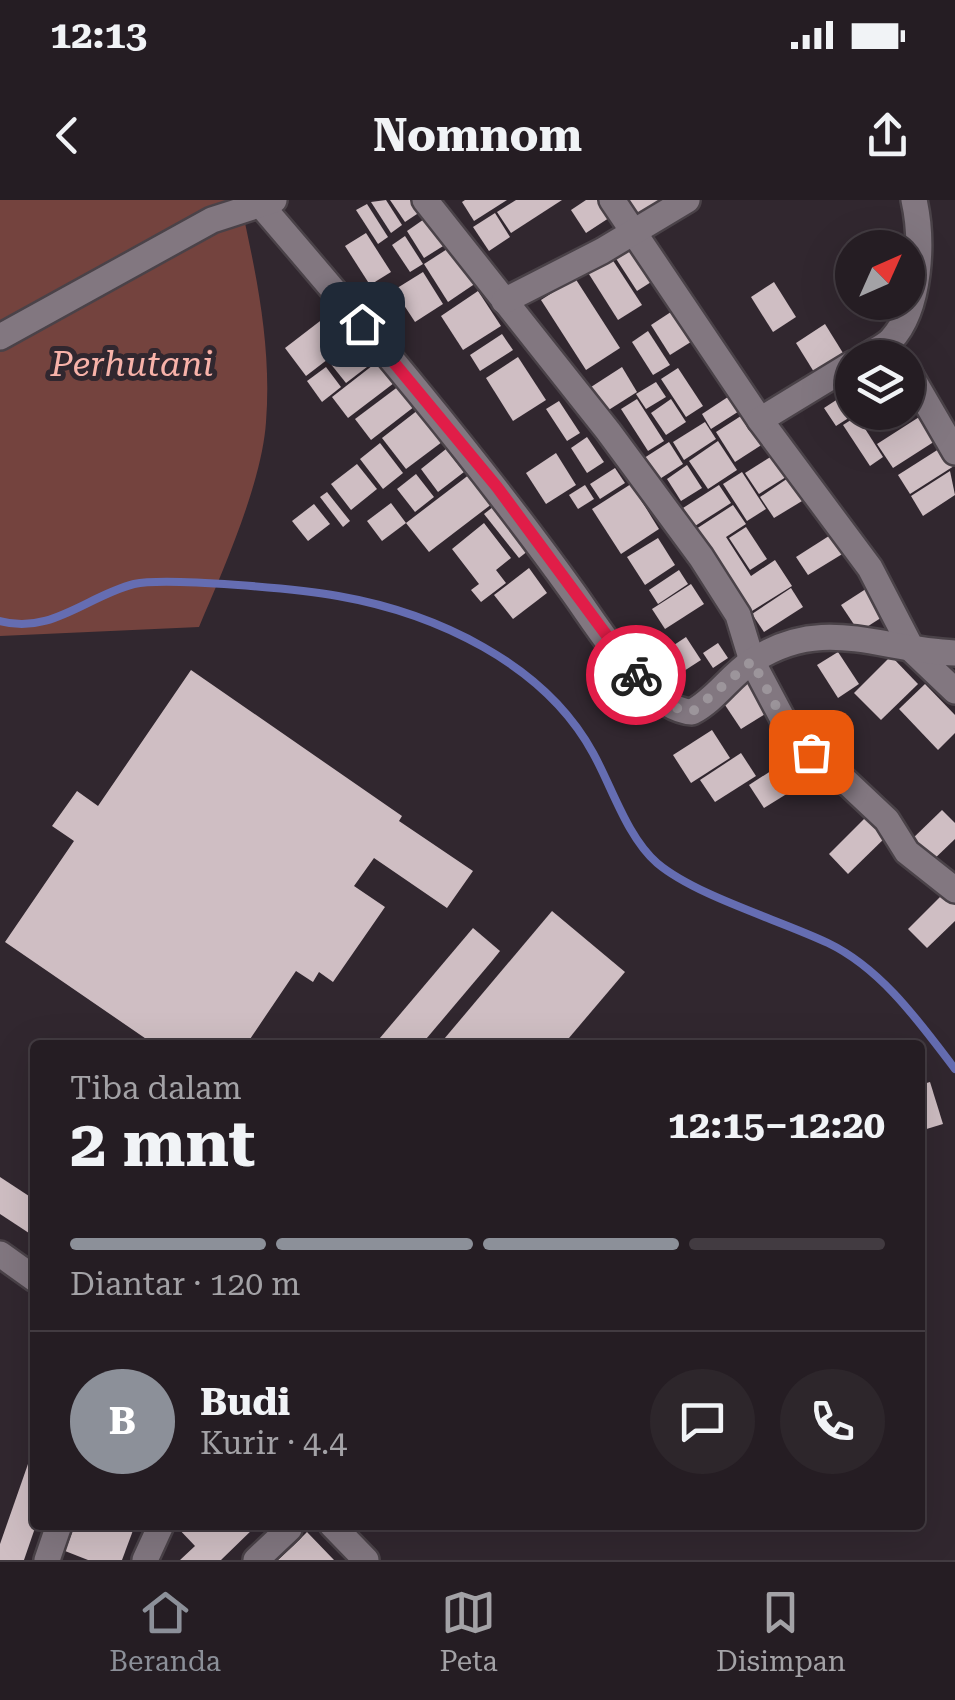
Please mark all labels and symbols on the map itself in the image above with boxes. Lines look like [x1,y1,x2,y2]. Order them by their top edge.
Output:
north arrow [835,230,925,320]
pin [320,282,405,367]
park label: Perhutani [49,344,214,385]
courier [586,625,686,725]
pin [769,710,854,795]

